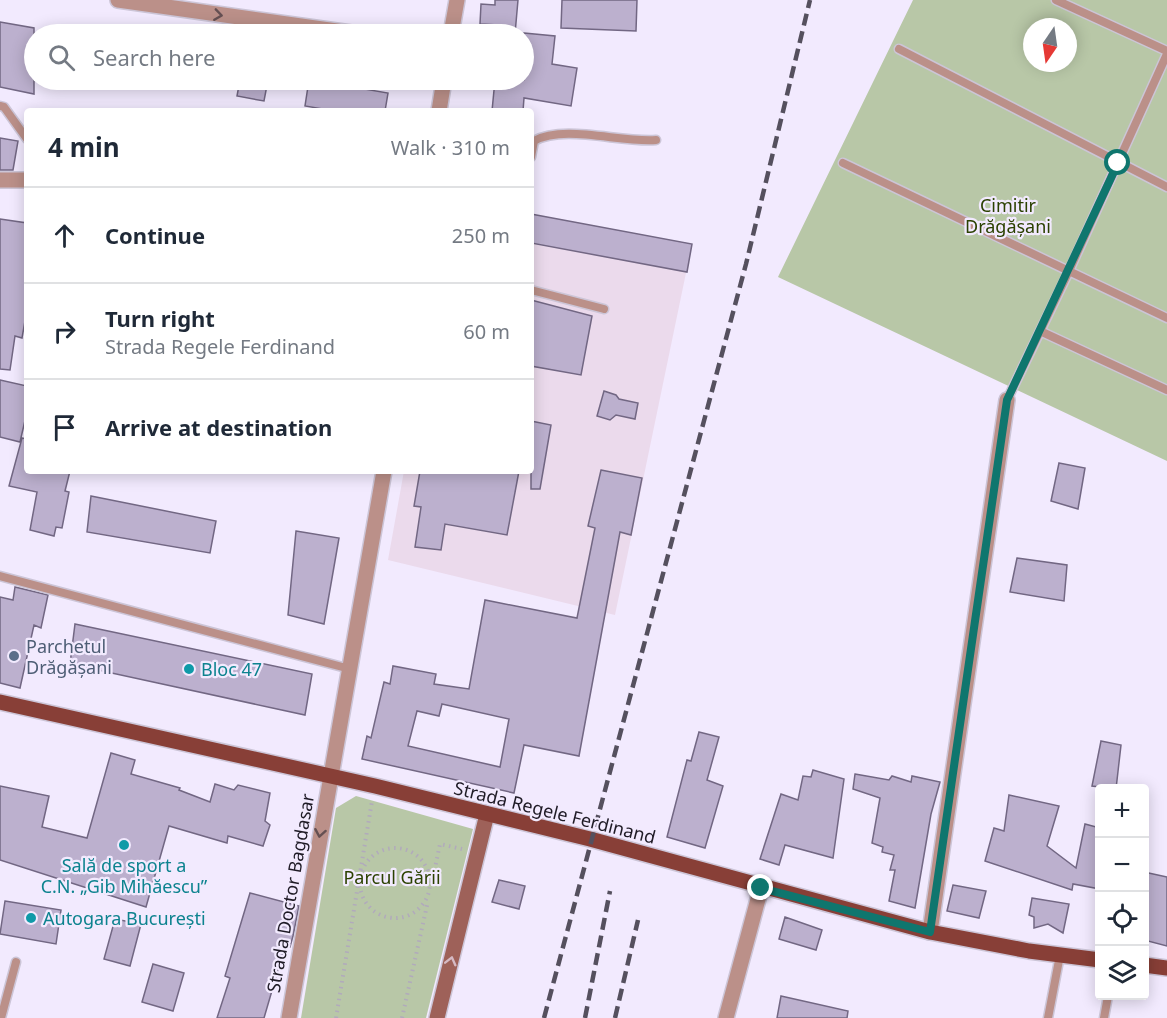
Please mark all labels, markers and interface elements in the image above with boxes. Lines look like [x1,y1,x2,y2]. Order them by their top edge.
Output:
one-way arrow [213,8,222,20]
north arrow [1023,18,1077,72]
search box [24,24,534,90]
icon: search [45,41,78,74]
text: Search here [93,42,215,72]
text: 4 min [48,129,120,165]
text: Walk · 310 m [391,134,510,161]
route start [1104,149,1130,175]
park label: Cimitir Drăgășani [965,193,1051,238]
icon: ahead [48,219,81,252]
text: Continue [105,220,205,250]
text: 250 m [452,222,510,249]
text: Turn right [105,303,215,333]
icon: right [48,315,81,348]
text: 60 m [463,318,510,345]
text: Strada Regele Ferdinand [105,333,335,360]
icon: arrive [48,411,81,444]
text: Arrive at destination [105,412,332,442]
place label: Parchetul Drăgășani [26,634,112,679]
marker: Parchetul Drăgășani [7,649,21,663]
place label: Bloc 47 [201,657,262,681]
marker: Bloc 47 [182,662,196,676]
street label: Strada Regele Ferdinand [452,775,658,849]
map controls [1095,784,1149,1000]
button: + [1095,784,1149,838]
street label: Strada Doctor Bagdasar [261,791,319,994]
one-way arrow [314,827,327,837]
marker: Sală de sport a C.N. „Gib Mihăescu” [117,838,131,852]
button: − [1095,838,1149,892]
place label: Sală de sport a C.N. „Gib Mihăescu” [41,853,208,898]
park label: Parcul Gării [343,865,441,889]
route end [747,874,773,900]
button: locate [1095,892,1149,946]
place label: Autogara București [43,906,206,930]
marker: Autogara București [24,911,38,925]
button: layers [1095,946,1149,1000]
one-way arrow [444,956,457,966]

